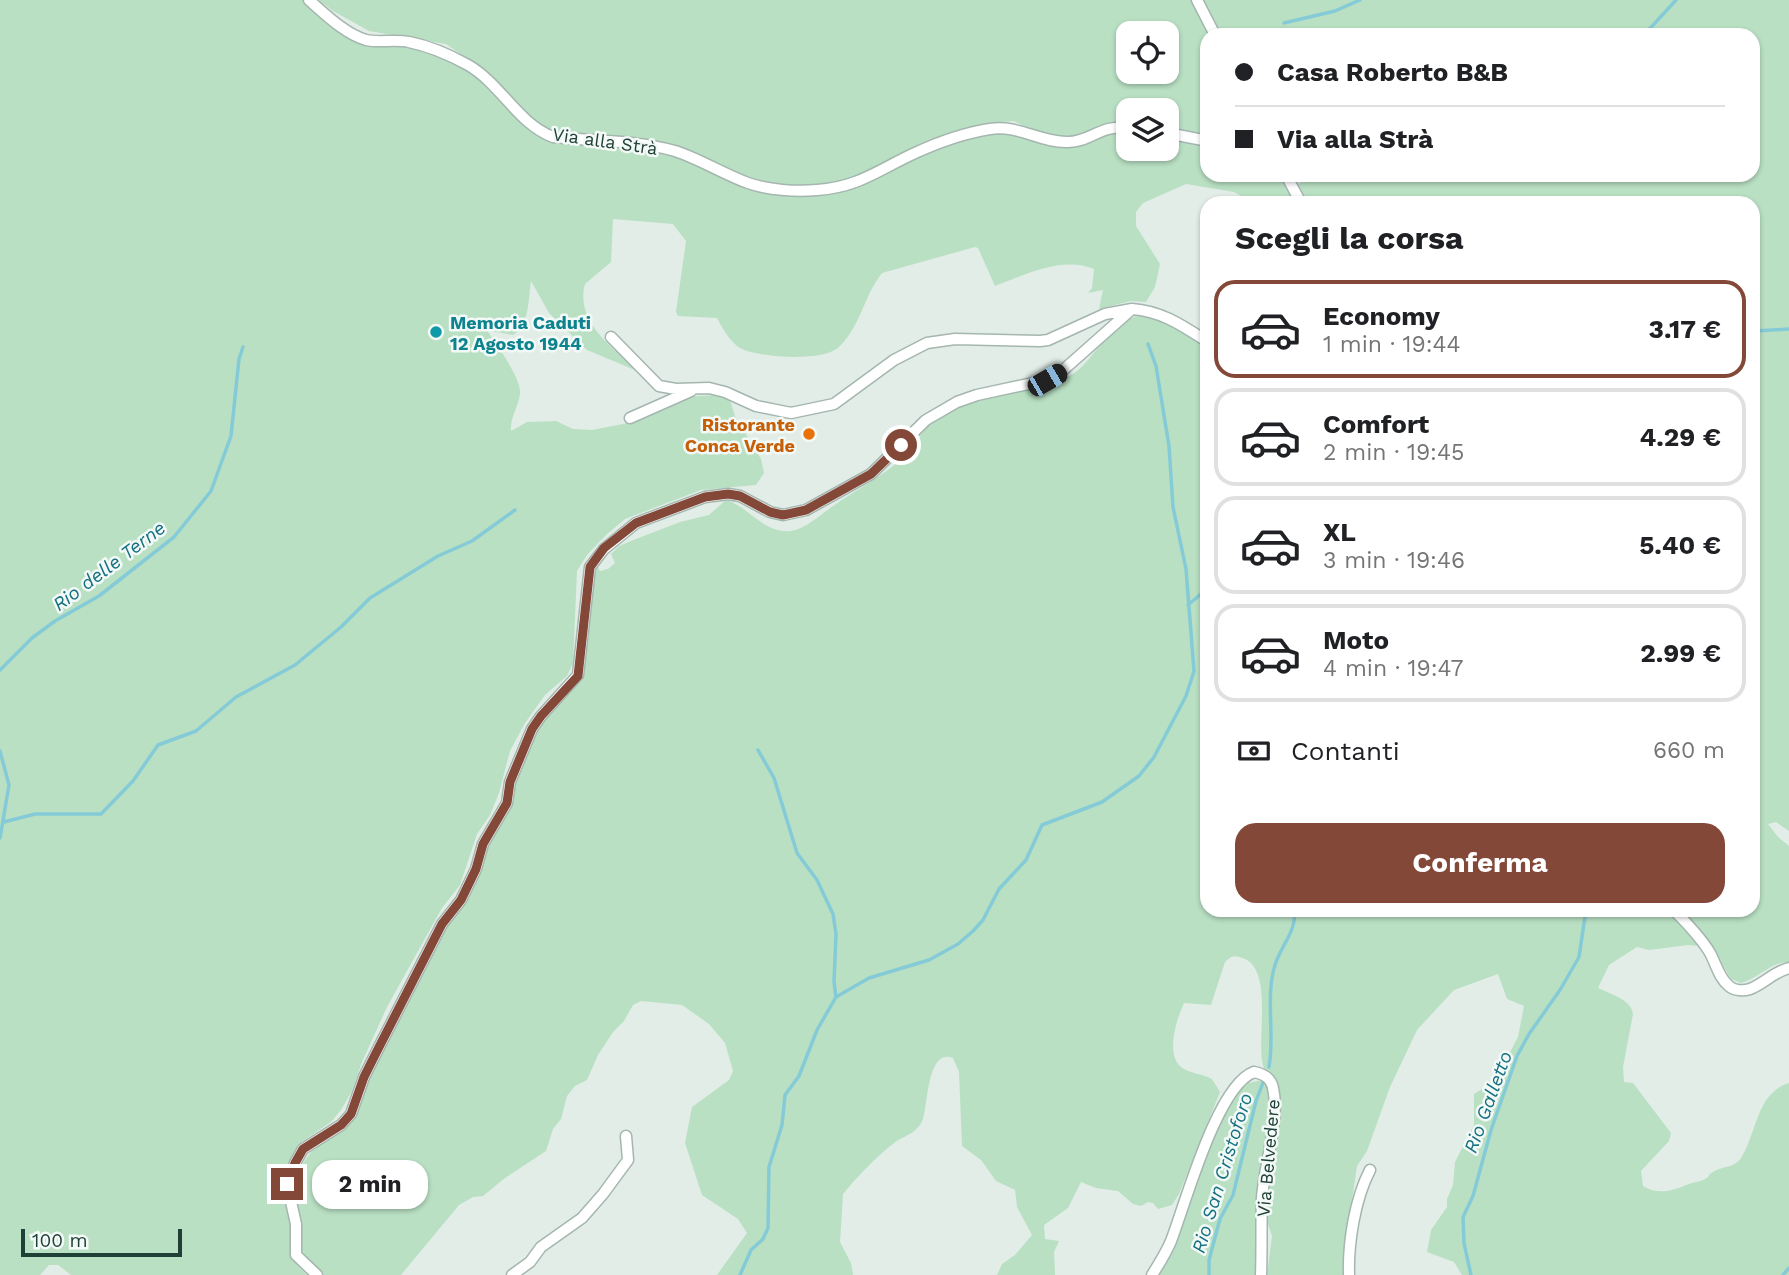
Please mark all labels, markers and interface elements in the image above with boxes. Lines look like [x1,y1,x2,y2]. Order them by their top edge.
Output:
map controls [1116,21,1179,161]
button: locate [1116,21,1179,84]
text: Casa Roberto B&B [1277,57,1508,87]
button: layers [1116,98,1179,161]
street label: Via alla Strà [551,123,659,159]
text: Via alla Strà [1277,124,1433,154]
text: Scegli la corsa [1235,219,1464,257]
icon: car [1239,298,1302,361]
text: Economy [1323,301,1440,331]
place label: Memoria Caduti 12 Agosto 1944 [450,312,591,354]
text: 3.17 € [1649,314,1721,344]
marker: Memoria Caduti 12 Agosto 1944 [428,324,444,340]
text: 1 min · 19:44 [1323,331,1461,358]
car [1024,360,1071,400]
icon: car [1239,406,1302,469]
text: Comfort [1323,409,1429,439]
place label: Ristorante Conca Verde [685,414,795,456]
text: 4.29 € [1640,422,1721,452]
marker: Ristorante Conca Verde [801,426,817,442]
route start [885,429,917,461]
text: 2 min · 19:45 [1323,439,1464,466]
icon: car [1239,514,1302,577]
water label: Rio delle Terne [48,516,170,616]
text: XL [1323,517,1356,547]
text: 5.40 € [1639,530,1721,560]
text: 3 min · 19:46 [1323,547,1465,574]
icon: car [1239,622,1302,685]
text: Moto [1323,625,1389,655]
text: 2.99 € [1640,638,1721,668]
text: 4 min · 19:47 [1323,655,1463,682]
icon: cash [1235,732,1273,770]
text: Contanti [1291,736,1400,766]
text: 660 m [1653,737,1725,764]
button: Conferma [1235,823,1725,903]
water label: Rio Galletto [1459,1048,1517,1156]
water label: Rio San Cristoforo [1187,1090,1257,1256]
street label: Via Belvedere [1252,1098,1284,1218]
callout: 2 min [312,1160,427,1208]
route end [271,1168,303,1200]
text: 2 min [339,1171,401,1198]
scale bar [21,1226,182,1258]
text: 100 m [32,1229,88,1252]

